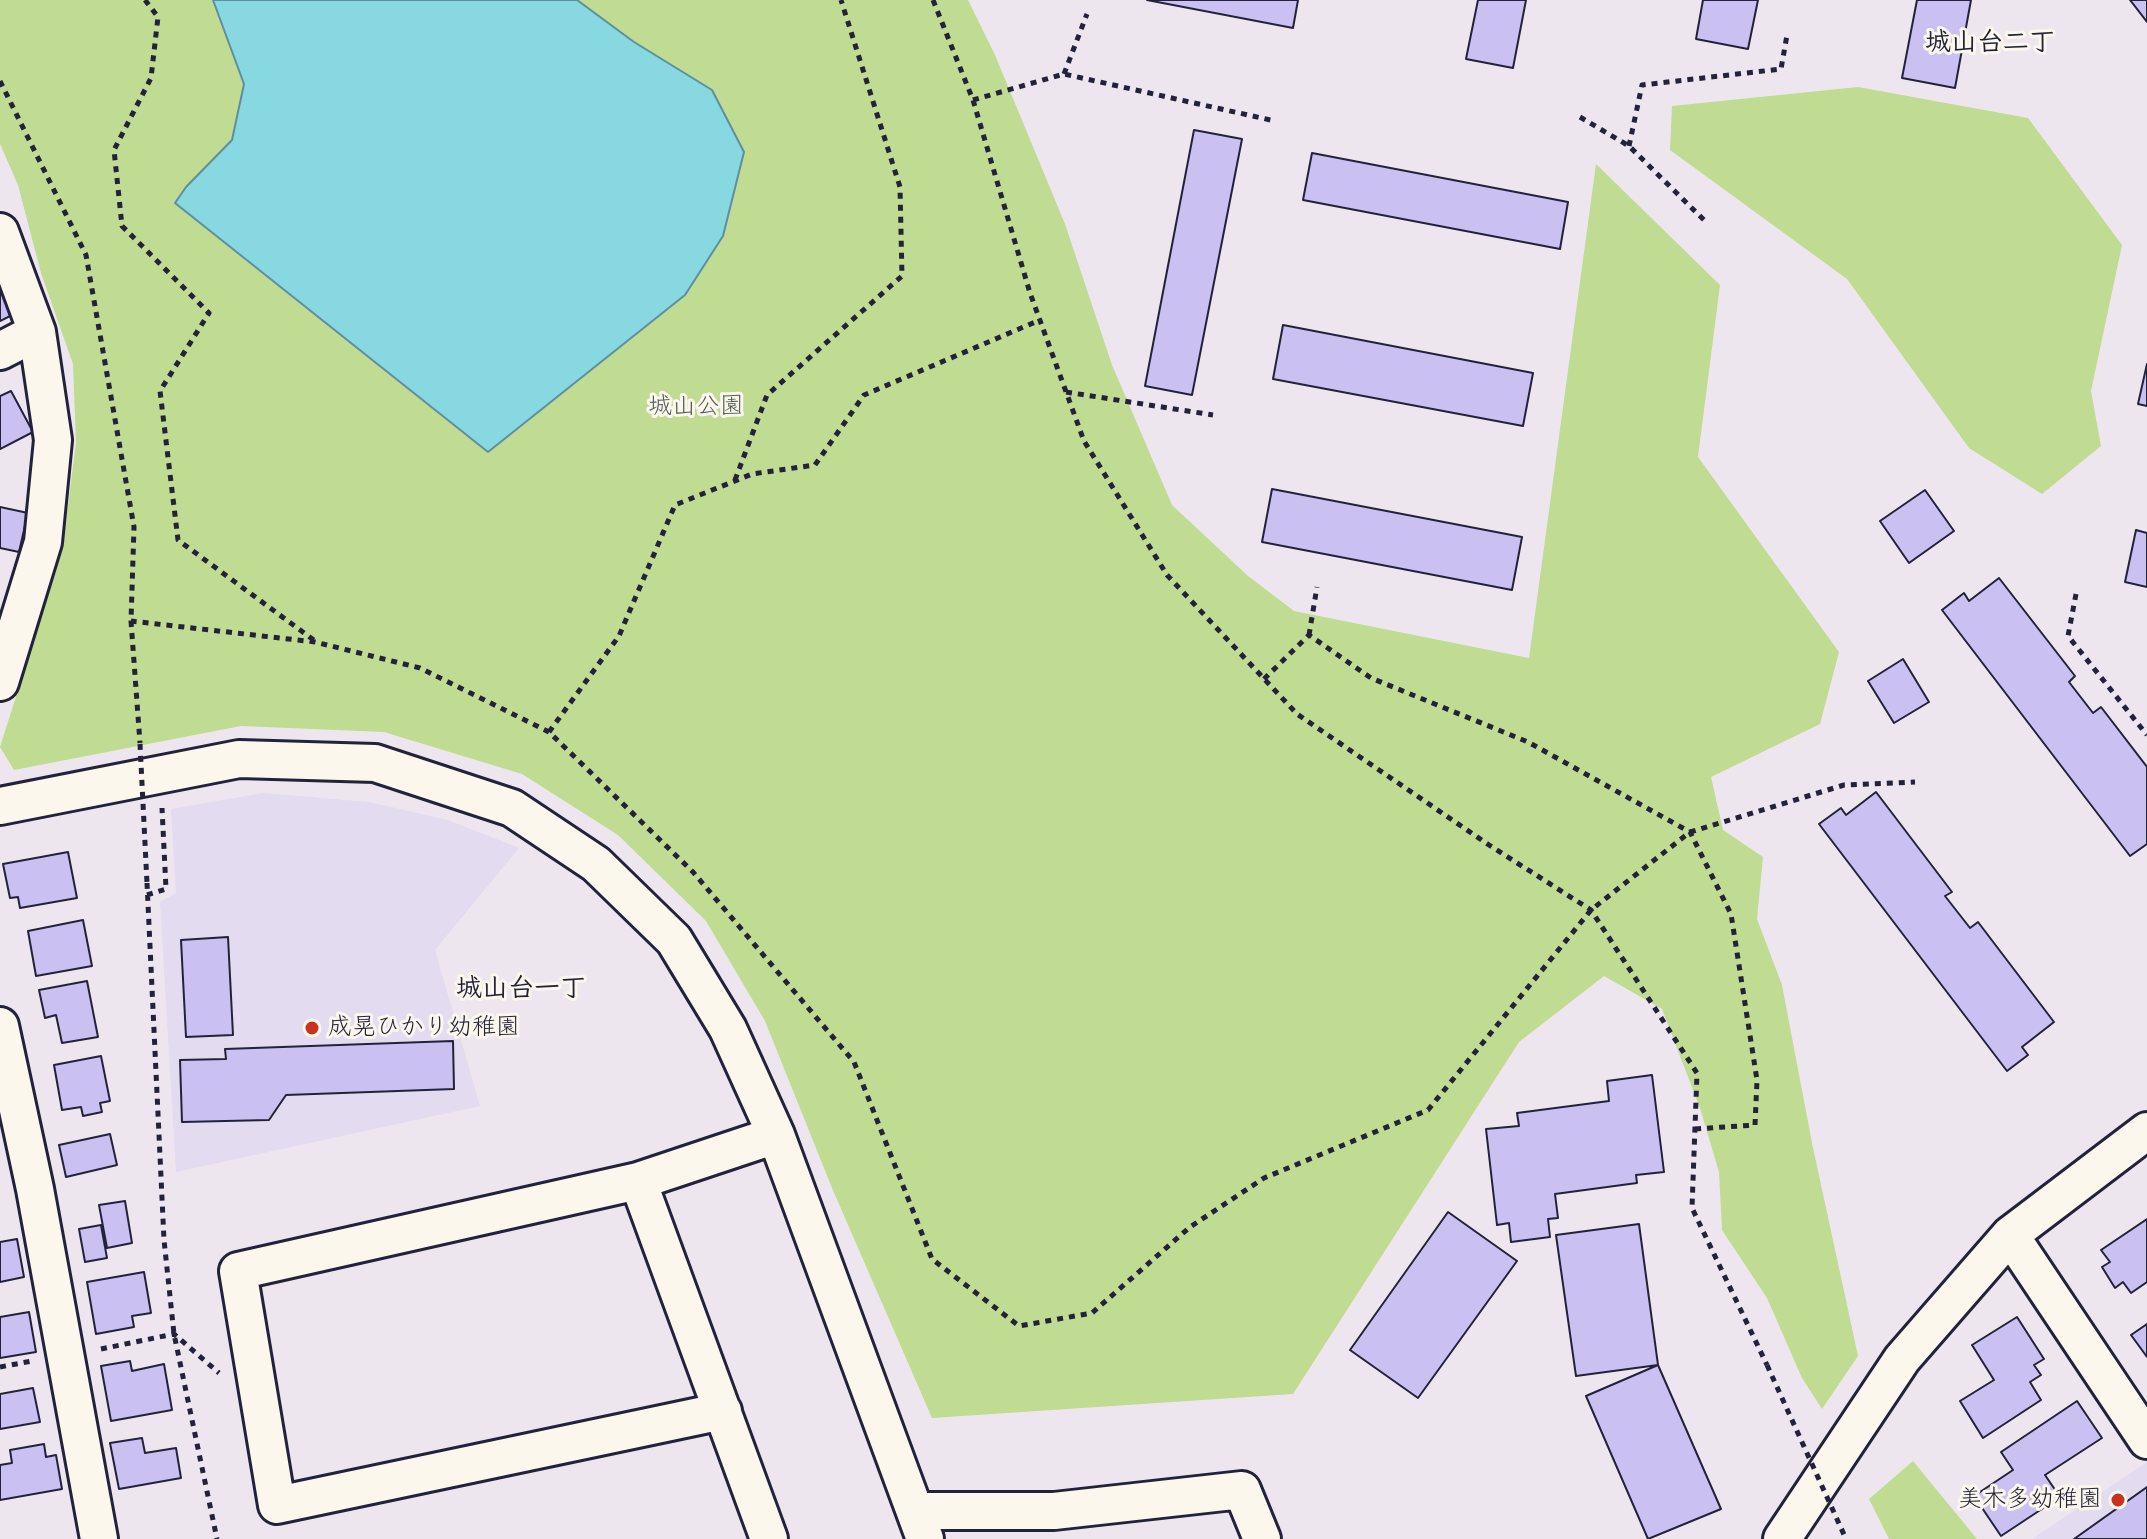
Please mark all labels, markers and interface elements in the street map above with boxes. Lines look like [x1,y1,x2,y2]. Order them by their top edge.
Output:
district label: 城山台二丁 [1925,27,2055,59]
park label: 城山公園 [648,393,744,421]
district label: 城山台一丁 [456,973,586,1005]
place label: 成晃ひかり幼稚園 [328,1014,520,1042]
marker: 成晃ひかり幼稚園 [303,1019,321,1037]
place label: 美木多幼稚園 [1958,1486,2102,1514]
marker: 美木多幼稚園 [2109,1491,2127,1509]

